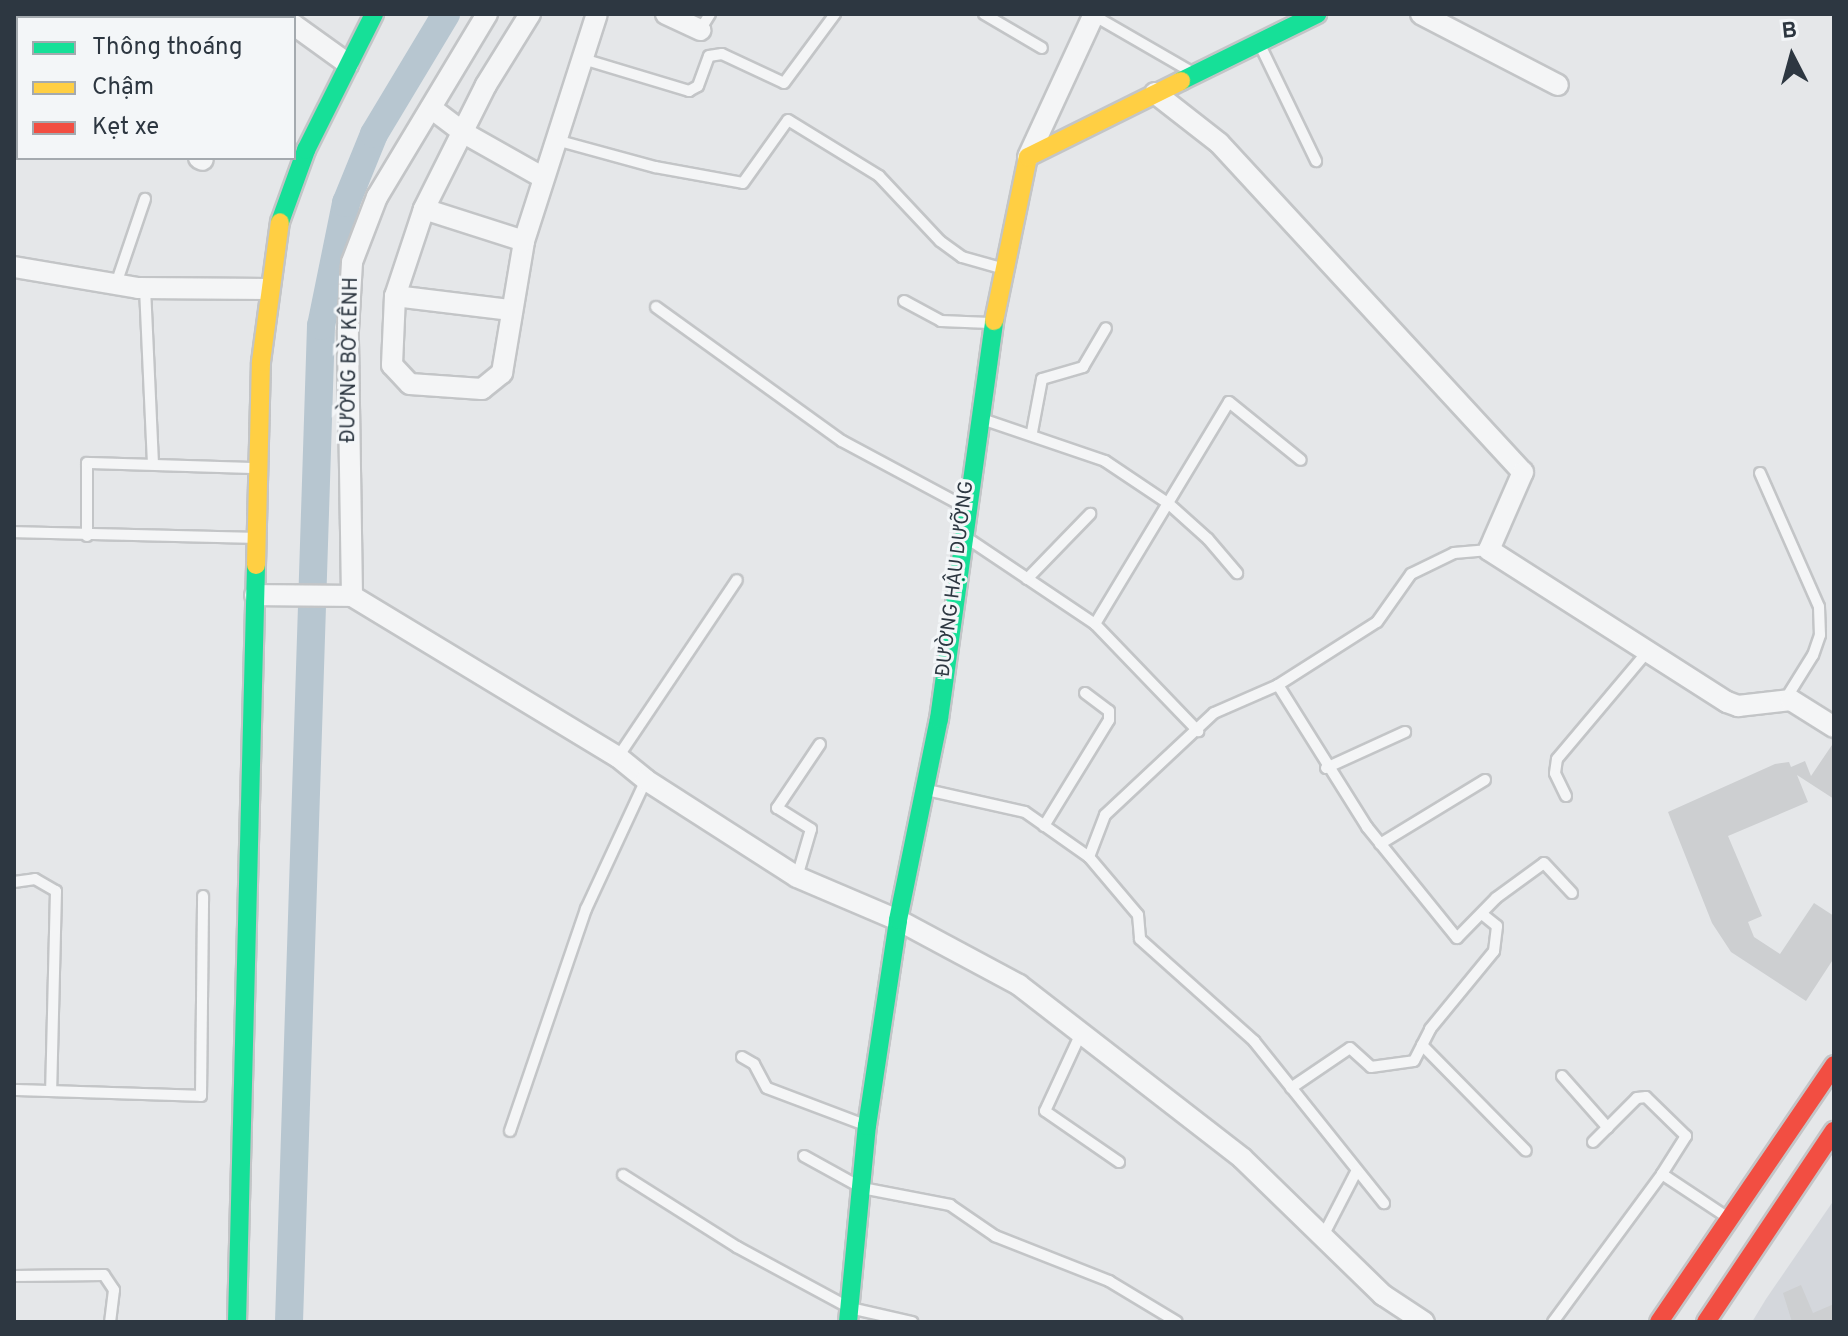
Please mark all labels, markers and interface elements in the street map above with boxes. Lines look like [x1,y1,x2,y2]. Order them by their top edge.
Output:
legend [16,16,296,160]
north arrow [1752,16,1832,96]
text: B [1780,17,1798,46]
text: Thông thoáng [92,33,243,63]
text: Chậm [92,73,154,103]
text: Kẹt xe [92,113,159,143]
street label: ĐƯỜNG BỜ KÊNH [338,277,364,443]
street label: ĐƯỜNG HẬU DƯỠNG [932,480,980,678]

